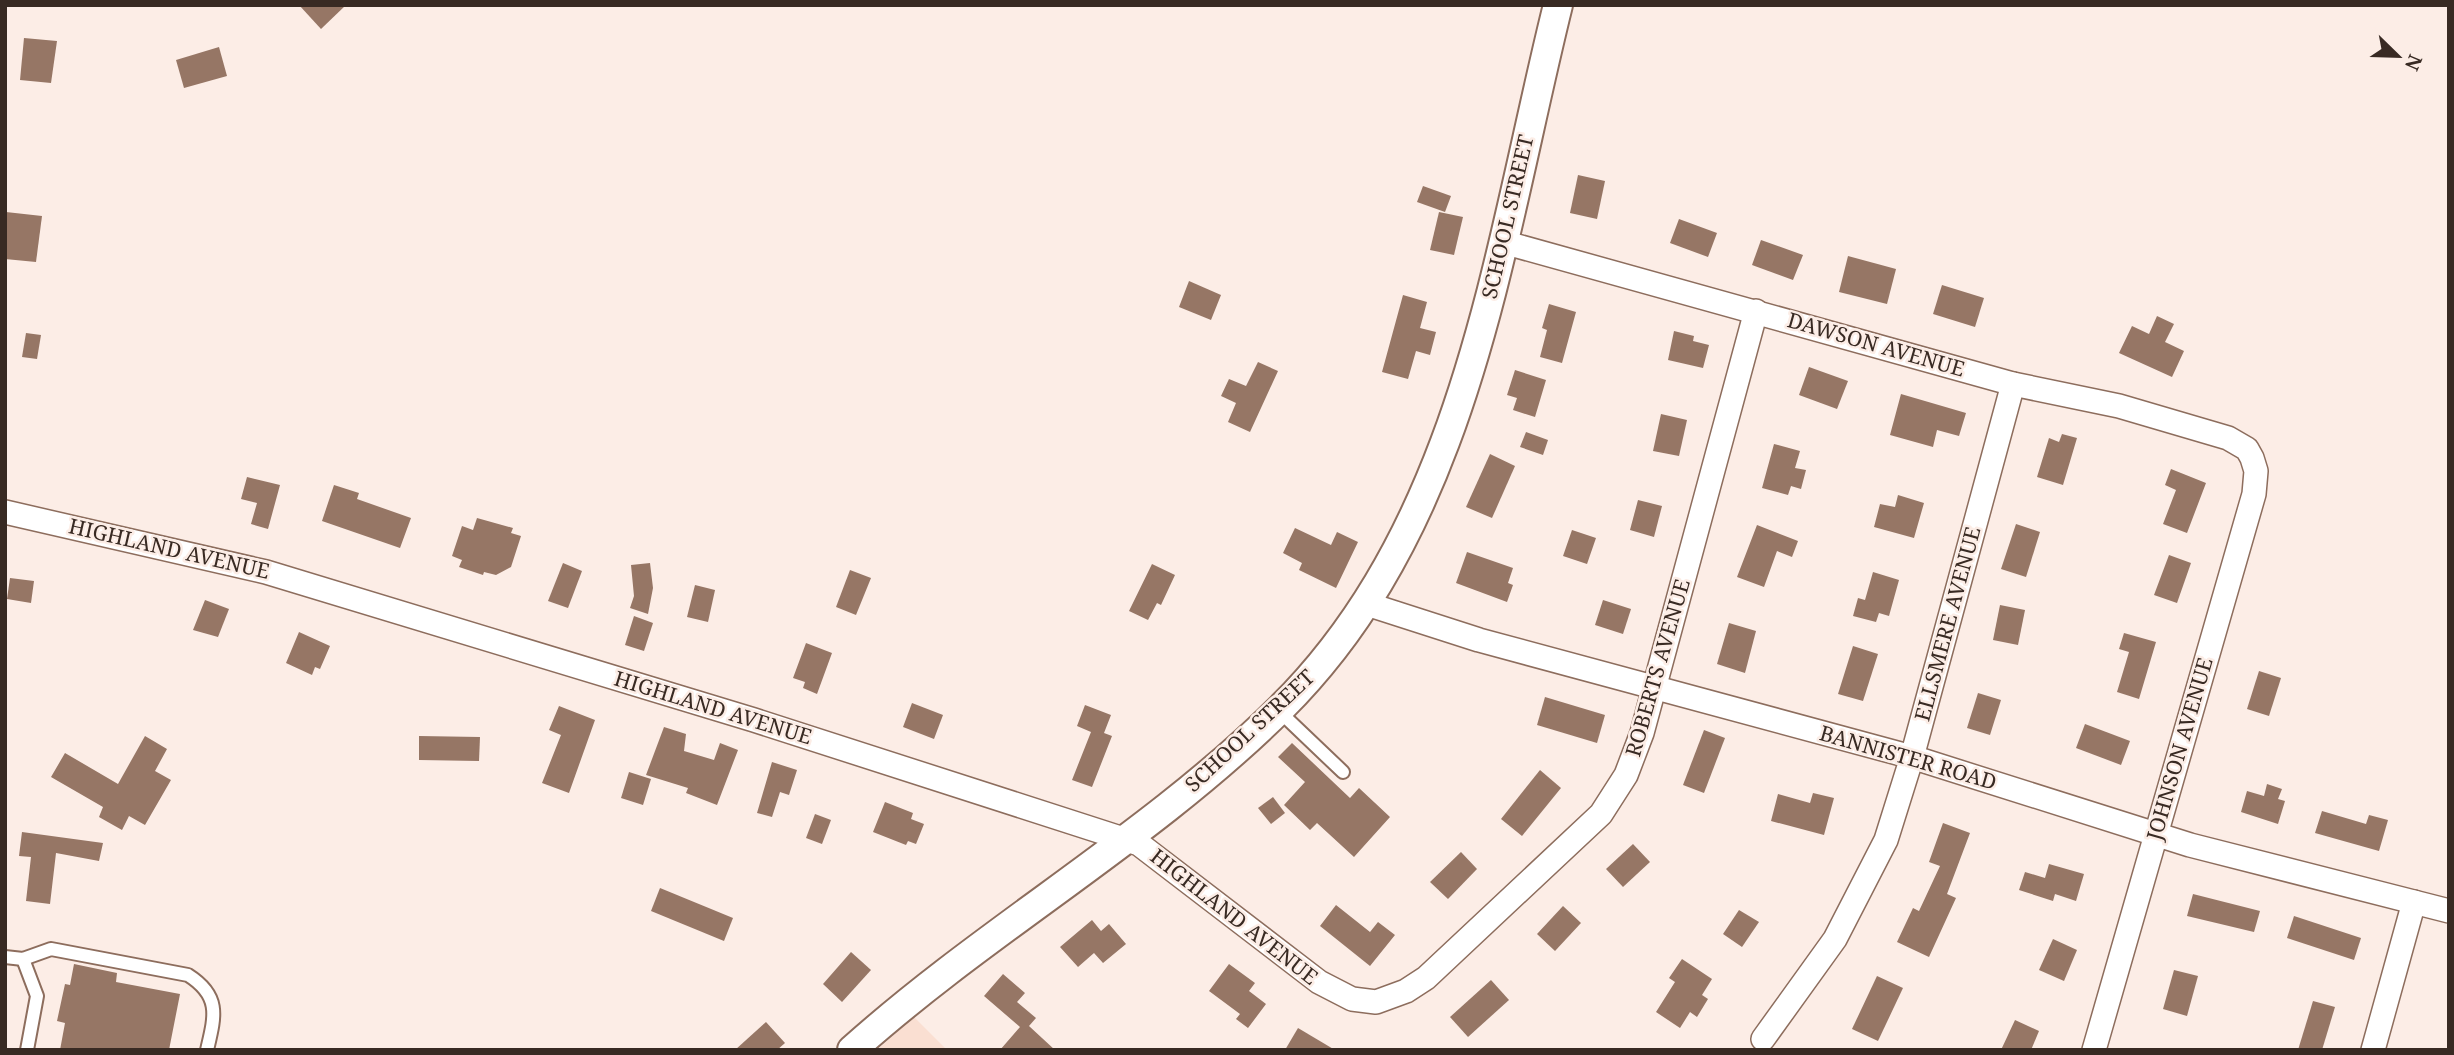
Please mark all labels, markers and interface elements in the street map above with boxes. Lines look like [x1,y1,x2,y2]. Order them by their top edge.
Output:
north arrow [2363,21,2433,91]
text: N [2399,51,2429,75]
street label: SCHOOL STREET [1475,132,1540,301]
street label: DAWSON AVENUE [1784,305,1968,383]
street label: HIGHLAND AVENUE [66,511,272,585]
street label: ELLSMERE AVENUE [1908,523,1986,724]
street label: ROBERTS AVENUE [1618,576,1696,760]
street label: JOHNSON AVENUE [2139,654,2219,844]
street label: SCHOOL STREET [1179,663,1320,798]
street label: HIGHLAND AVENUE [611,664,816,750]
street label: BANNISTER ROAD [1817,718,2000,796]
street label: HIGHLAND AVENUE [1145,842,1324,990]

